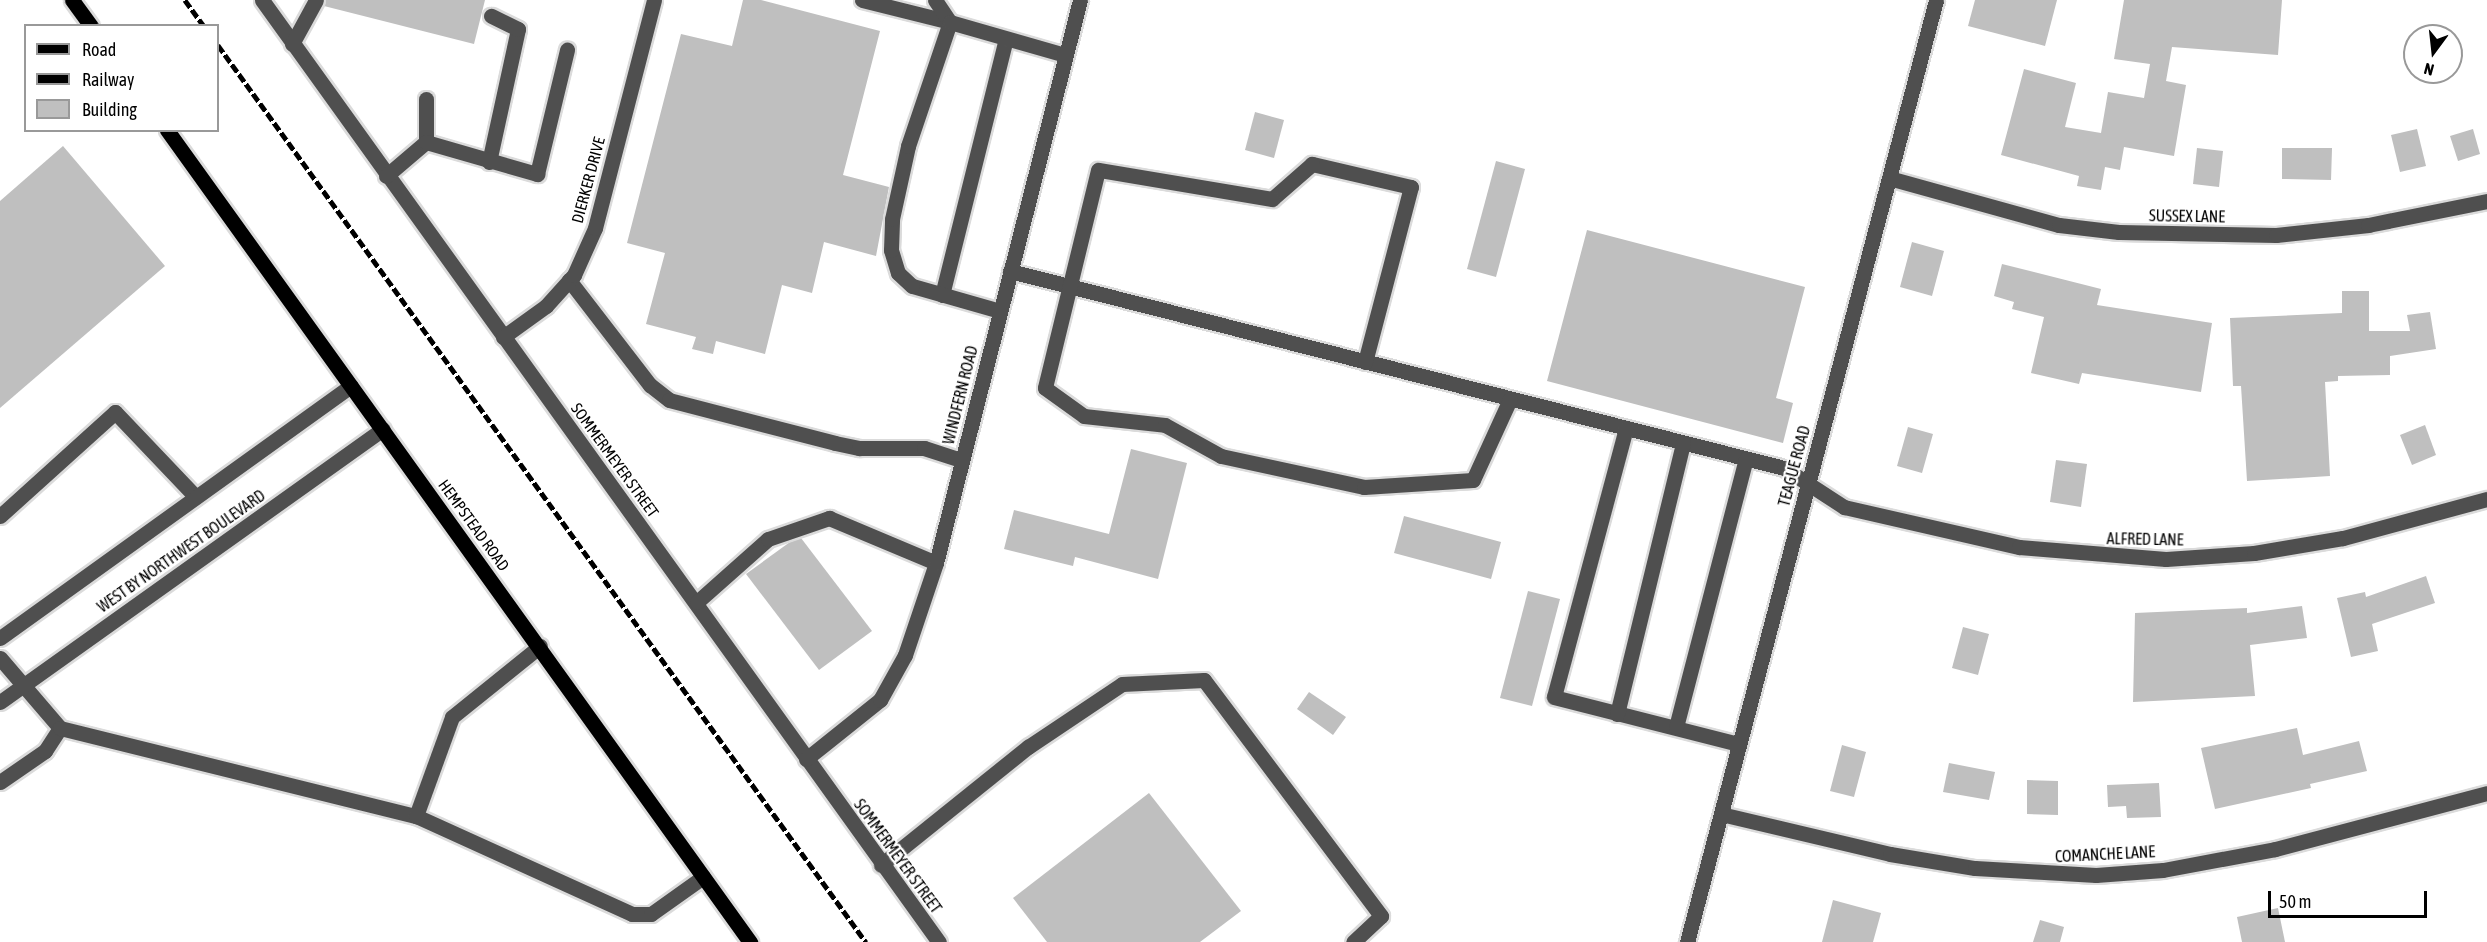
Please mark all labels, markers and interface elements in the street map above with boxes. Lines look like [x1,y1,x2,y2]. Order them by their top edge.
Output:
legend [24,24,219,132]
north arrow [2403,24,2463,84]
text: Road [82,39,116,60]
text: N [2422,60,2436,79]
text: Railway [82,69,134,90]
text: Building [82,99,137,120]
street label: DIERKER DRIVE [567,135,609,225]
street label: SUSSEX LANE [2149,206,2225,226]
street label: WINDFERN ROAD [938,344,982,446]
street label: SOMMERMEYER STREET [567,399,663,521]
street label: TEAGUE ROAD [1774,424,1814,508]
street label: HEMPSTEAD ROAD [434,476,514,574]
street label: WEST BY NORTHWEST BOULEVARD [93,486,269,616]
street label: ALFRED LANE [2106,529,2184,549]
street label: SOMMERMEYER STREET [850,795,946,917]
street label: COMANCHE LANE [2055,842,2155,866]
scale bar [2271,879,2430,917]
text: 50 m [2279,891,2311,912]

